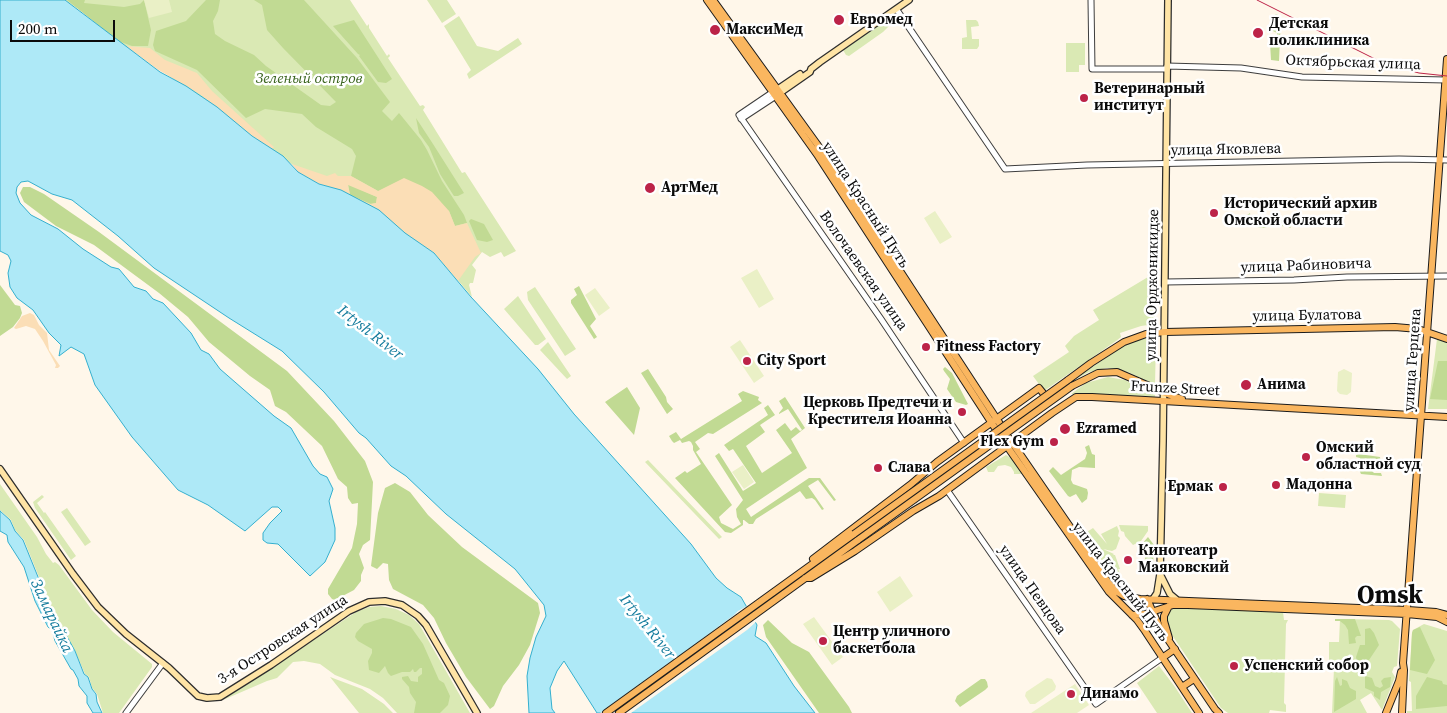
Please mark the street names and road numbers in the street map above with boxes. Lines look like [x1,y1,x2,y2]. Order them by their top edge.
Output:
street label: Октябрьская улица [1285,52,1421,74]
street label: улица Красный Путь [817,138,913,272]
street label: улица Яковлева [1170,140,1282,160]
street label: Волочаевская улица [815,208,911,334]
street label: улица Орджоникидзе [1143,209,1163,361]
street label: улица Рабиновича [1240,255,1372,277]
street label: улица Булатова [1252,306,1362,326]
street label: улица Герцена [1400,308,1426,412]
street label: Frunze Street [1130,378,1220,400]
street label: улица Красный Путь [1068,519,1172,645]
street label: улица Певцова [994,542,1070,638]
street label: 3-я Островская улица [215,591,351,689]

